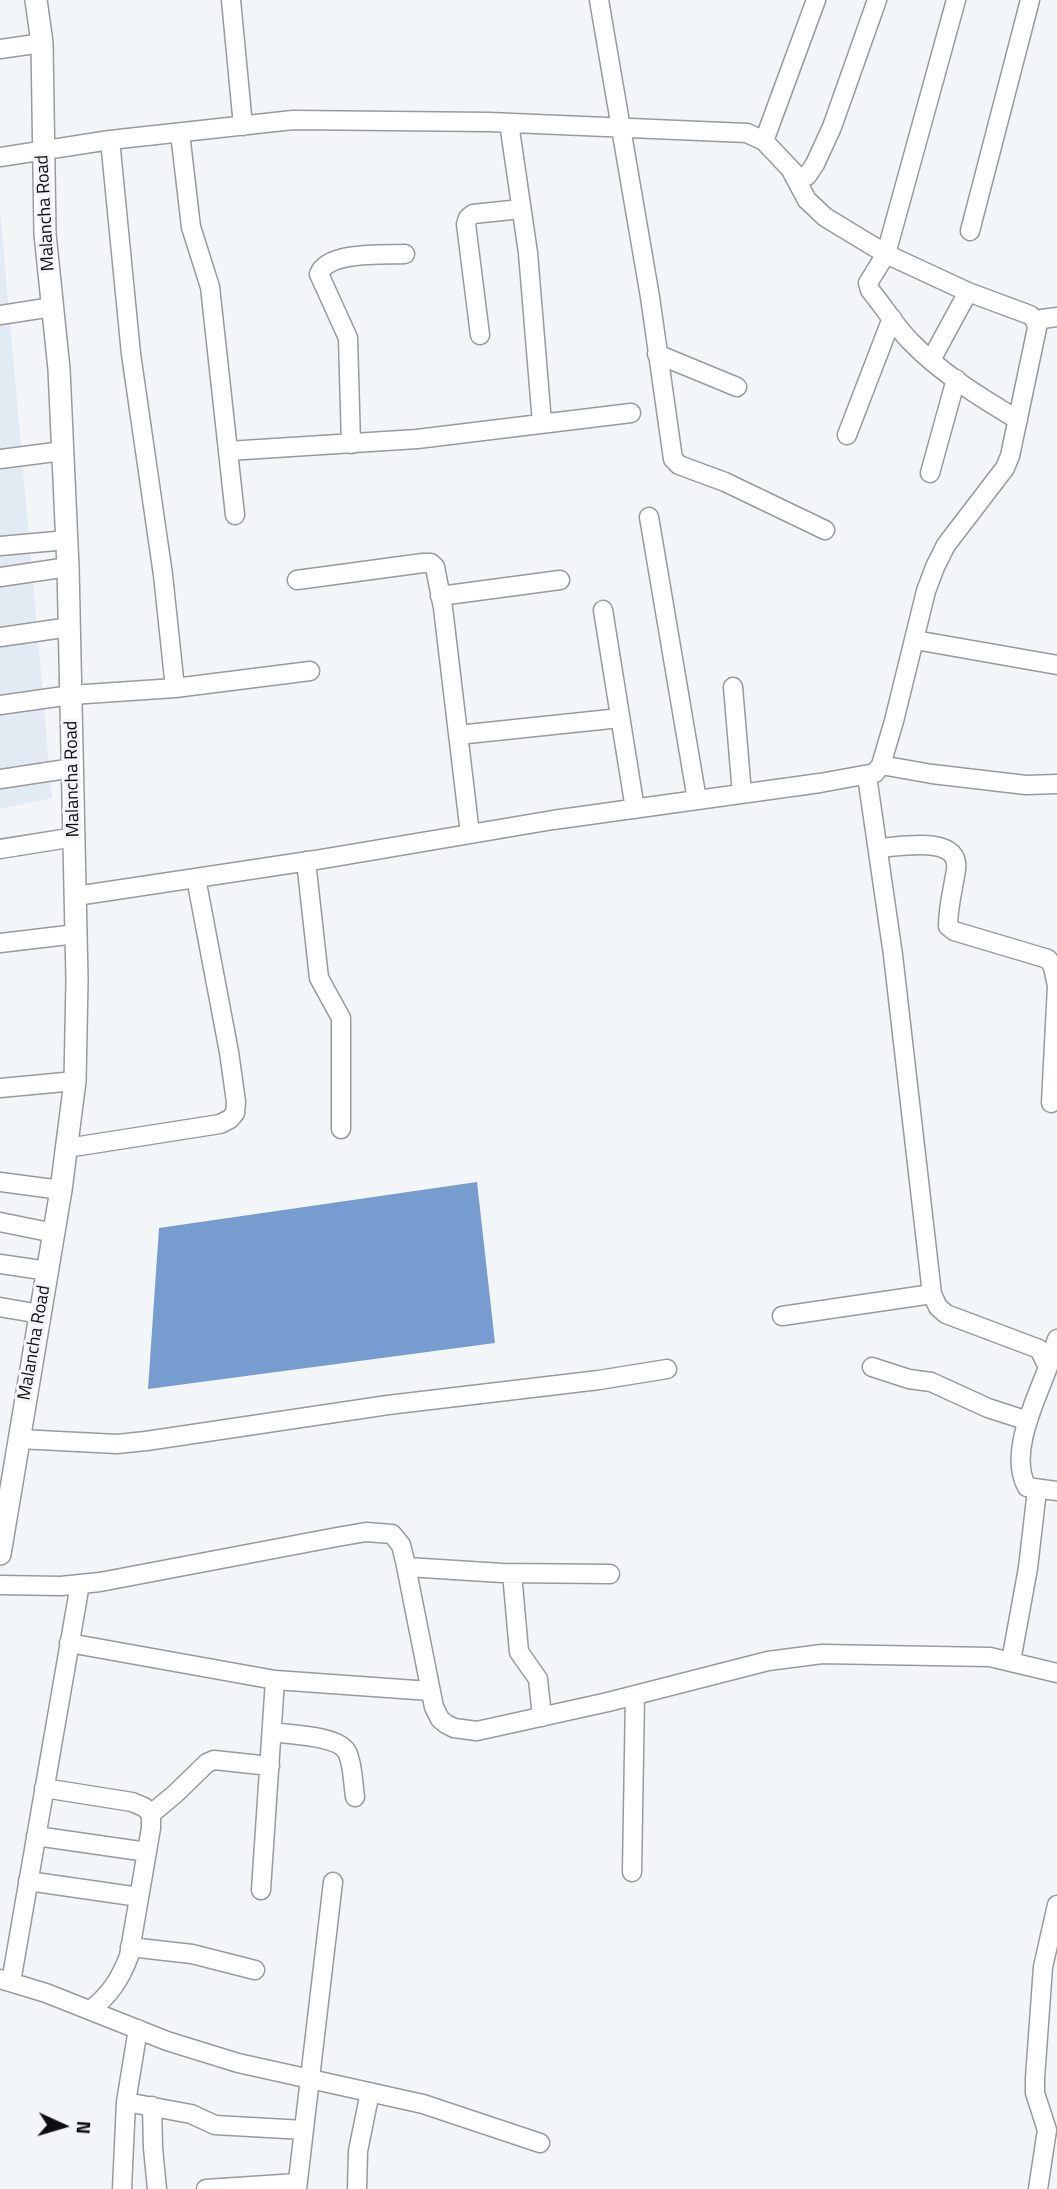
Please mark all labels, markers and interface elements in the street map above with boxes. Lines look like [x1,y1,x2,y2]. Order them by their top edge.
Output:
street label: Malancha Road [32,154,60,272]
street label: Malancha Road [61,721,85,837]
street label: Malancha Road [14,1284,56,1402]
north arrow [28,2091,98,2161]
text: N [70,2120,99,2135]

